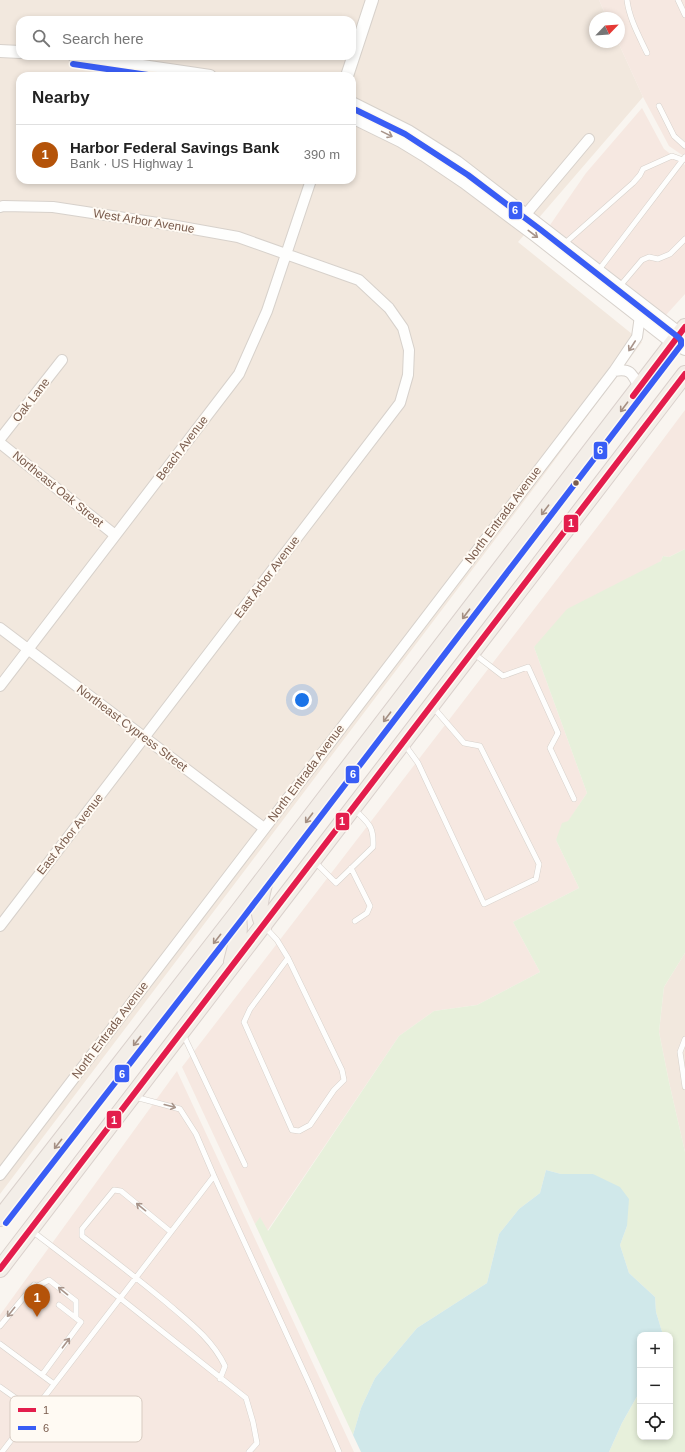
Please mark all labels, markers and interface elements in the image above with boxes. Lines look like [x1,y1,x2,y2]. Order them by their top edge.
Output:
north arrow [589,12,625,48]
search box [16,16,356,60]
icon: search [30,27,52,49]
text: Search here [62,30,144,47]
text: Nearby [32,88,90,107]
one-way arrow [380,131,392,138]
text: Harbor Federal Savings Bank [70,139,279,156]
text: 1 [41,147,49,162]
text: 390 m [304,147,340,162]
text: Bank · US Highway 1 [70,156,194,171]
line badge: 6 [508,201,523,220]
text: 6 [512,204,518,216]
street label: West Arbor Avenue [92,206,196,236]
one-way arrow [527,229,538,238]
one-way arrow [628,340,636,351]
street label: Oak Lane [9,375,53,425]
one-way arrow [619,401,628,412]
street label: Beach Avenue [153,413,211,483]
line badge: 6 [593,441,608,460]
text: 6 [597,444,603,456]
street label: Northeast Oak Street [10,448,107,530]
street label: North Entrada Avenue [462,463,544,566]
unlabelled marker [571,478,581,488]
one-way arrow [541,505,549,516]
line badge: 1 [563,514,579,533]
text: 1 [568,517,574,529]
street label: East Arbor Avenue [232,533,303,621]
one-way arrow [462,608,470,619]
street label: Northeast Cypress Street [74,682,191,775]
your location [292,690,312,710]
one-way arrow [383,711,391,722]
street label: North Entrada Avenue [265,721,347,824]
line badge: 6 [345,765,360,784]
text: 6 [350,768,356,780]
street label: East Arbor Avenue [34,790,106,877]
line badge: 1 [335,812,350,831]
one-way arrow [305,813,314,824]
text: 1 [339,815,345,827]
one-way arrow [213,933,221,944]
street label: North Entrada Avenue [69,978,151,1081]
one-way arrow [133,1036,142,1047]
line badge: 6 [114,1064,130,1083]
text: 6 [119,1068,125,1080]
one-way arrow [164,1103,177,1110]
line badge: 1 [106,1110,122,1129]
text: 1 [111,1114,117,1126]
one-way arrow [53,1139,62,1150]
one-way arrow [135,1203,146,1212]
pin: 1 [24,1284,50,1317]
one-way arrow [58,1287,69,1296]
one-way arrow [7,1306,16,1317]
map controls [637,1332,673,1440]
button: + [637,1332,673,1368]
one-way arrow [61,1338,70,1349]
button: − [637,1368,673,1404]
legend [10,1396,142,1442]
text: 1 [43,1404,49,1416]
button: locate [637,1404,673,1440]
text: 6 [43,1422,49,1434]

